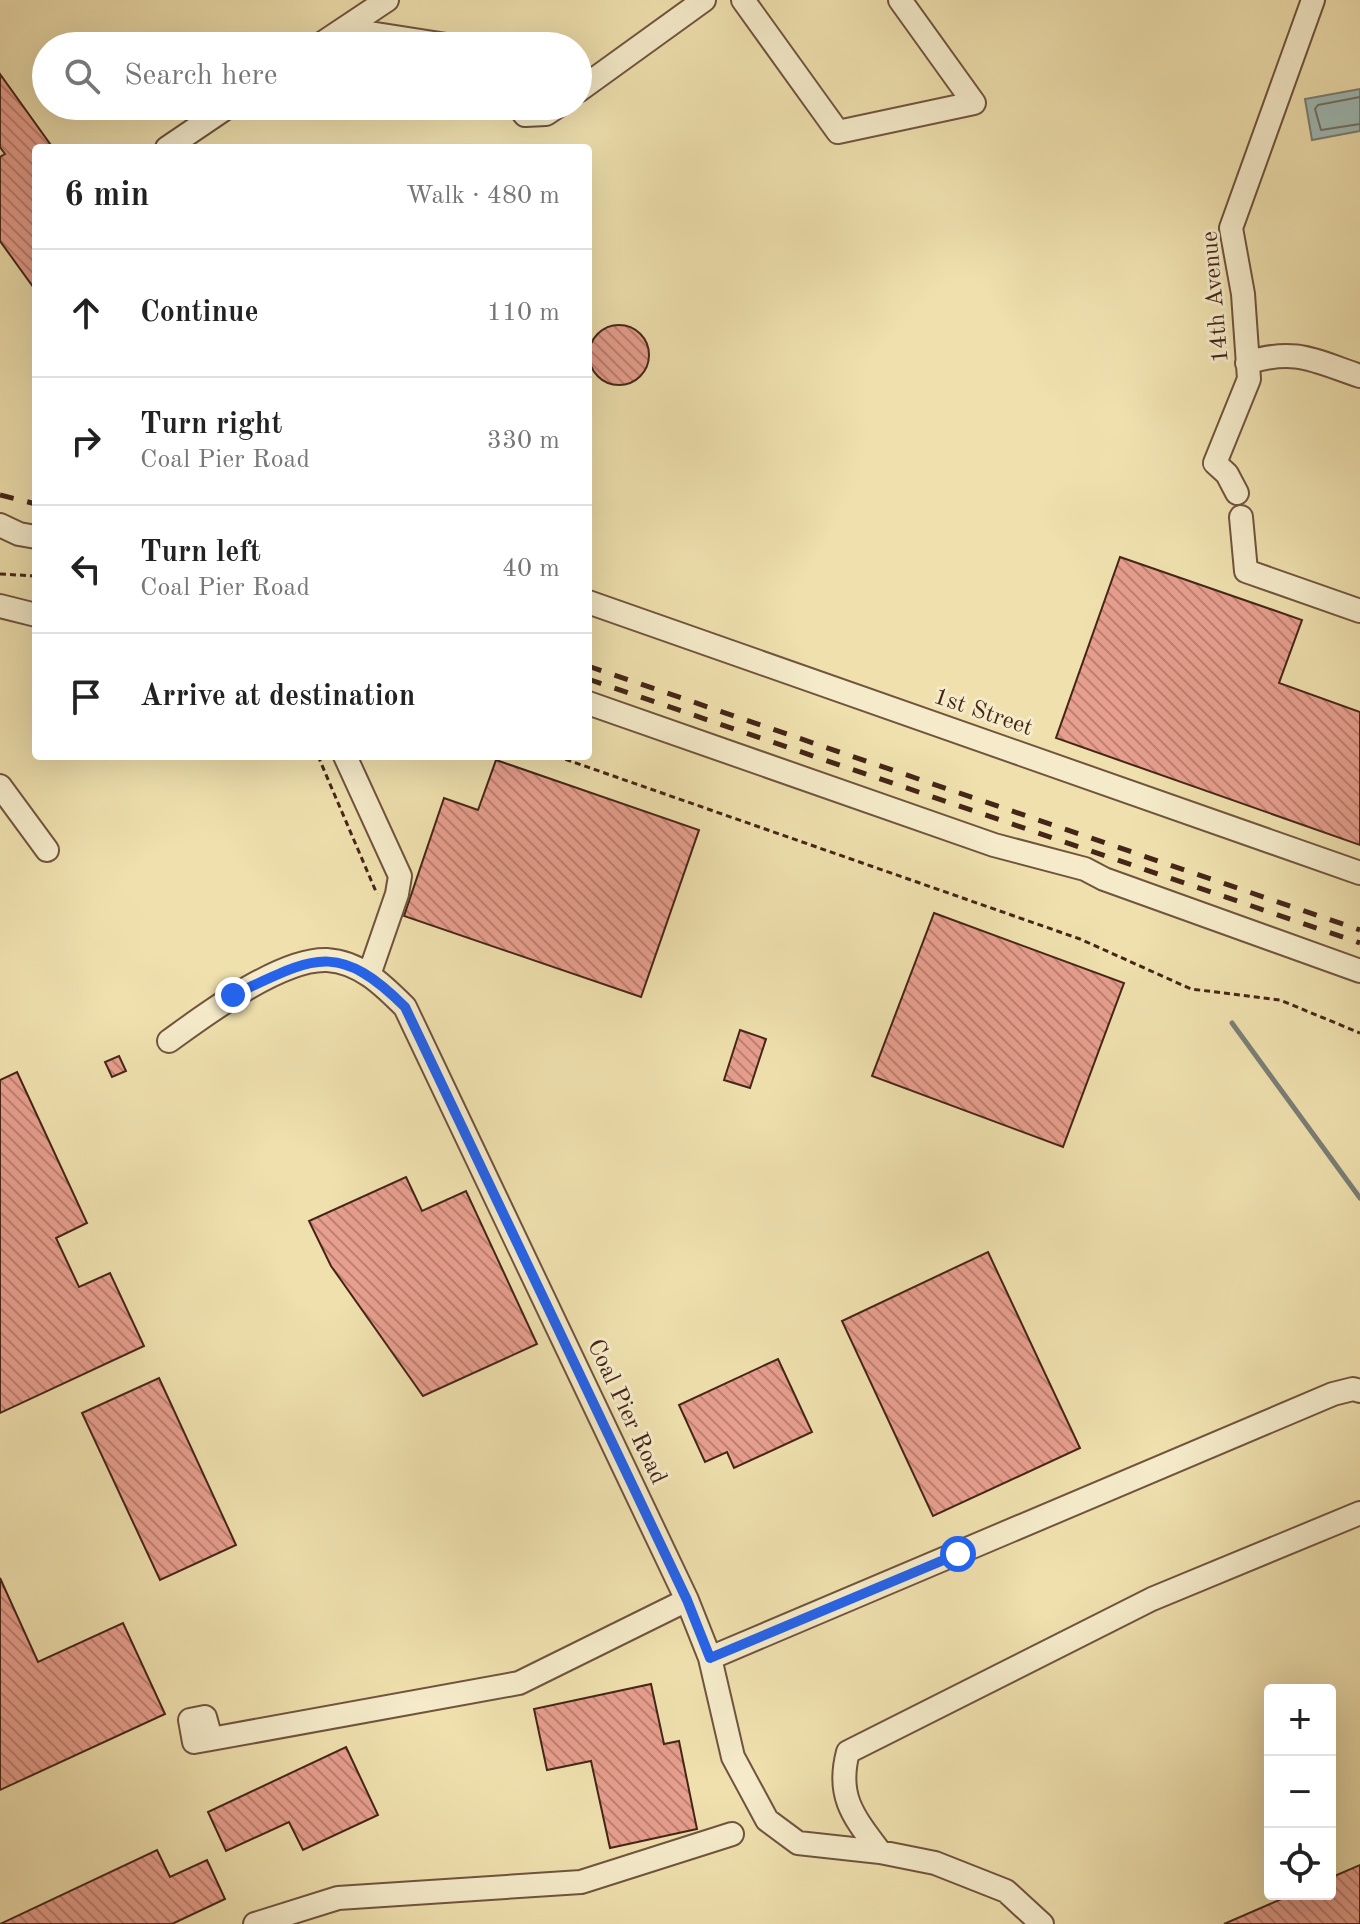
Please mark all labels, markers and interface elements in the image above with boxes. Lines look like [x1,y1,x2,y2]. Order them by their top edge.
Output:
search box [32,32,592,120]
icon: search [60,54,104,98]
text: Search here [124,61,278,91]
text: 6 min [64,179,149,213]
text: Walk · 480 m [406,183,560,209]
street label: 14th Avenue [1198,230,1234,364]
icon: ahead [64,291,108,335]
text: Continue [140,298,259,328]
text: 110 m [487,300,560,326]
text: Turn right [140,410,282,440]
icon: right [64,419,108,463]
text: 330 m [487,428,560,454]
text: Coal Pier Road [140,447,310,473]
text: Turn left [140,538,261,568]
icon: left [64,547,108,591]
text: 40 m [502,556,560,582]
text: Coal Pier Road [140,575,310,601]
icon: arrive [64,675,108,719]
text: Arrive at destination [140,682,415,712]
street label: 1st Street [930,685,1036,741]
route end [215,977,251,1013]
street label: Coal Pier Road [582,1336,670,1488]
route start [940,1536,976,1572]
map controls [1264,1684,1336,1900]
button: + [1264,1684,1336,1756]
button: − [1264,1756,1336,1828]
button: locate [1264,1828,1336,1900]

